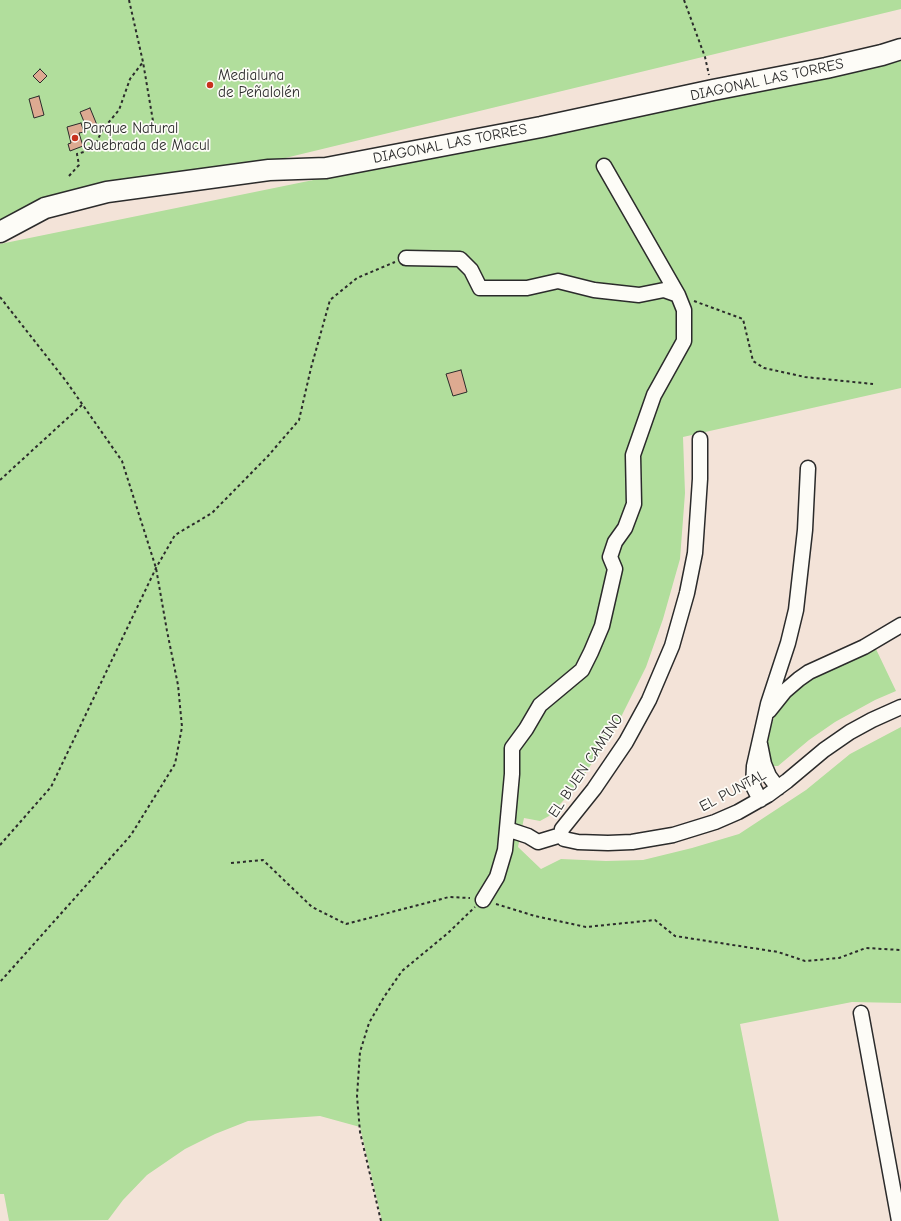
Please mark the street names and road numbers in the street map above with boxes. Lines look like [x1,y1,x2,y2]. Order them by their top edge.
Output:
street label: DIAGONAL LAS TORRES [689,55,845,105]
street label: DIAGONAL LAS TORRES [372,120,528,168]
street label: EL BUEN CAMINO [545,711,627,821]
street label: EL PUNTAL [697,766,769,816]

